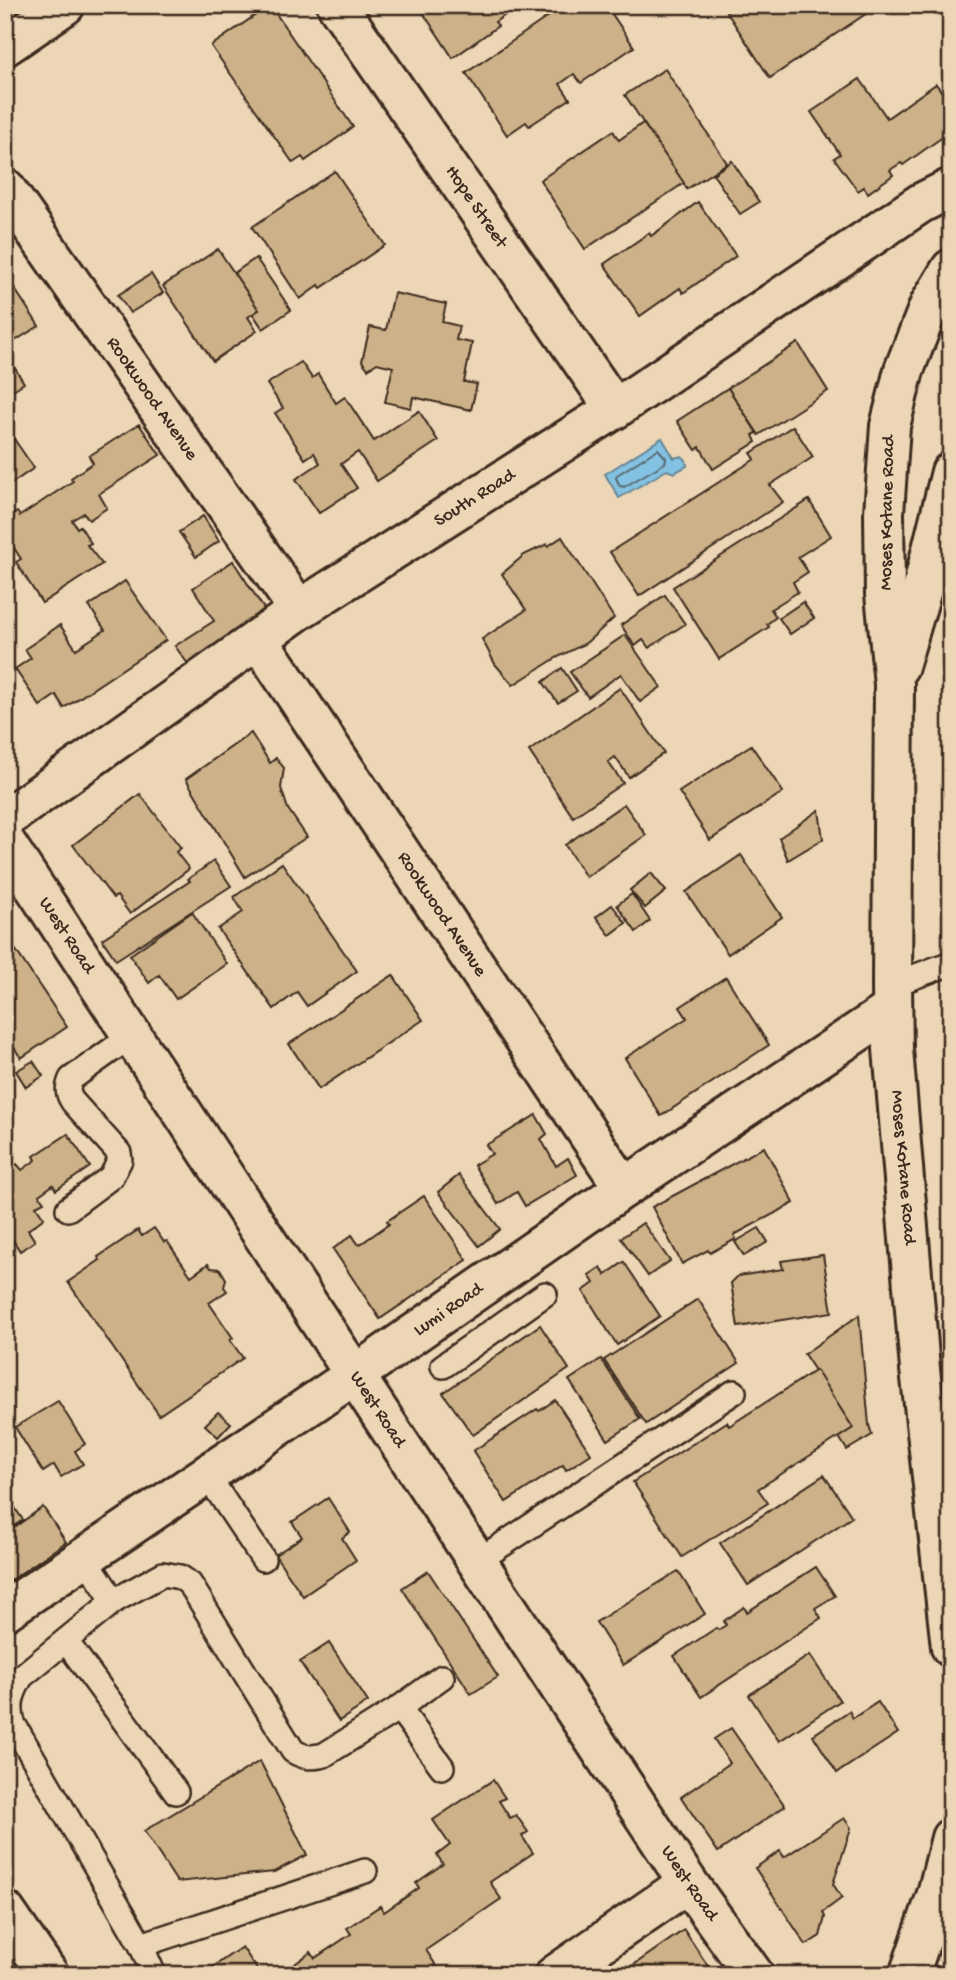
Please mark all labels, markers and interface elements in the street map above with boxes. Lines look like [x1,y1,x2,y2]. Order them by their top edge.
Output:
street label: Hope Street [439,161,514,254]
street label: Rookwood Avenue [101,333,203,465]
street label: Moses Kotane Road [875,434,901,591]
street label: South Road [430,463,521,533]
street label: Rookwood Avenue [392,847,492,981]
street label: West Road [33,893,101,980]
street label: Moses Kotane Road [885,1089,921,1247]
street label: Lumi Road [409,1277,489,1342]
street label: West Road [344,1367,412,1454]
street label: West Road [655,1841,724,1927]

